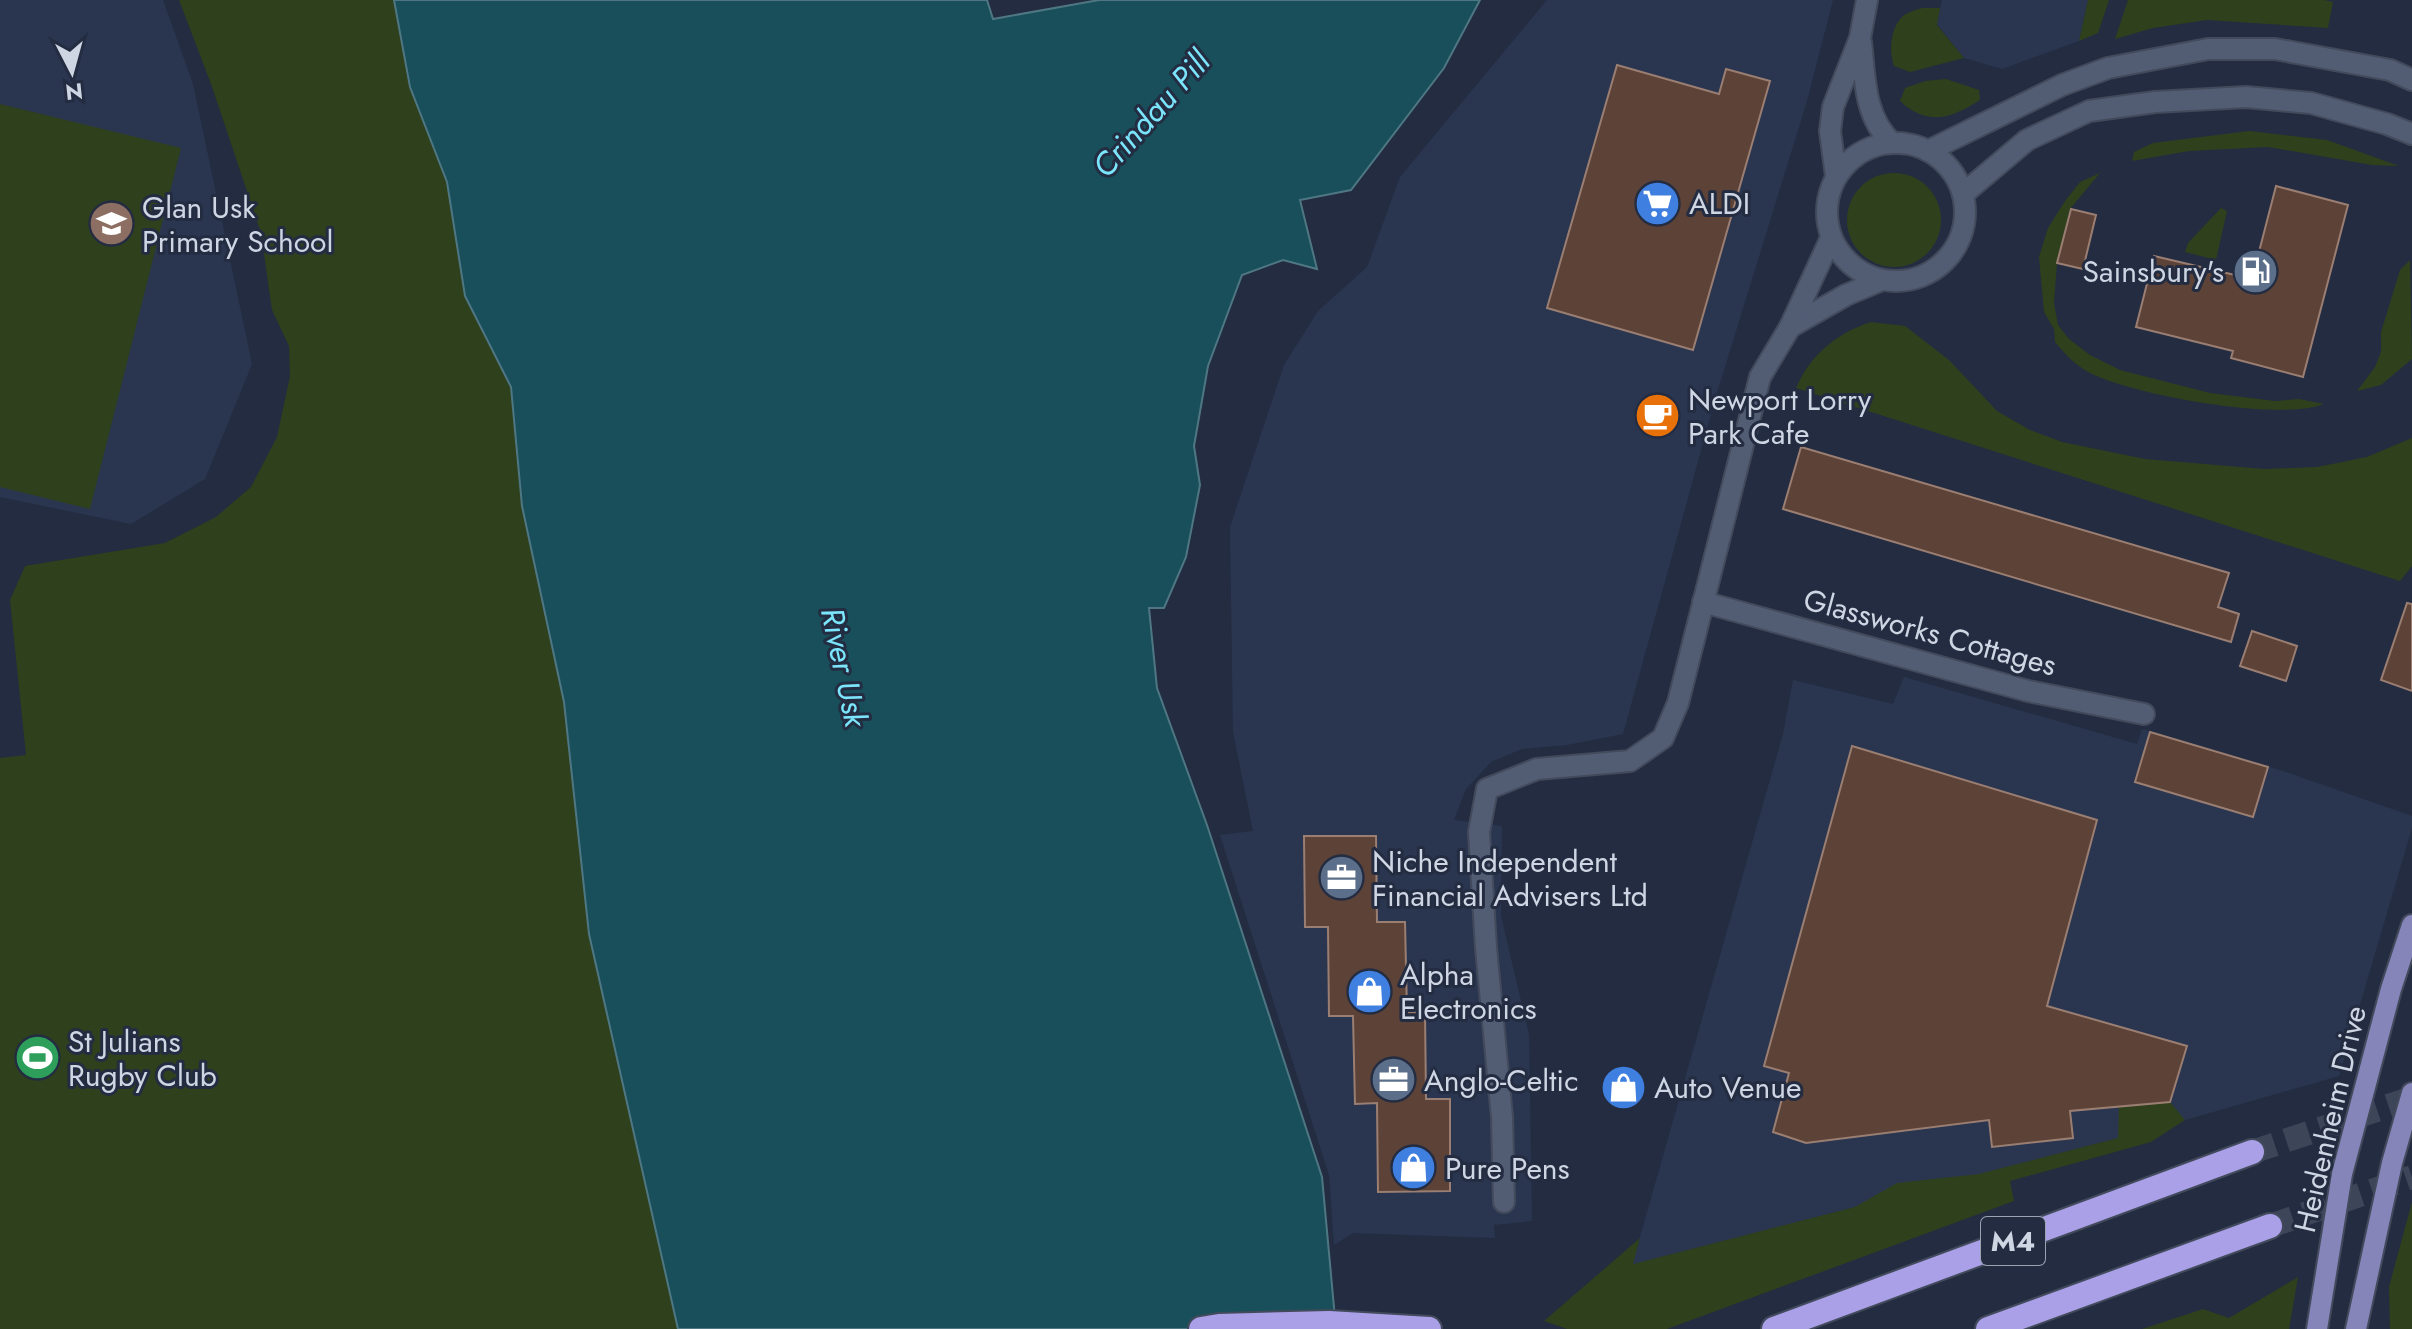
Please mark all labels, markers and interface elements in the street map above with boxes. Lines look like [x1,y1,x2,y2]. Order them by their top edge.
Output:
north arrow [32,32,112,112]
water label: Crindau Pill [1081,39,1222,188]
text: N [64,75,84,109]
supermarket icon: ALDI [1634,179,1682,227]
place label: ALDI [1689,182,1750,225]
place label: Glan Usk Primary School [142,186,333,263]
school or university icon: Glan Usk Primary School [87,200,135,248]
fuel station icon: Sainsbury's [2231,247,2279,295]
place label: Sainsbury's [2083,250,2224,293]
place label: Newport Lorry Park Cafe [1688,378,1872,455]
cafe icon: Newport Lorry Park Cafe [1633,392,1681,440]
street label: Glassworks Cottages [1799,578,2061,686]
water label: River Usk [809,603,879,732]
place label: Niche Independent Financial Advisers Ltd [1372,840,1648,917]
office icon: Niche Independent Financial Advisers Ltd [1317,854,1365,902]
place label: Alpha Electronics [1400,953,1537,1030]
shop icon: Alpha Electronics [1345,967,1393,1015]
street label: Heidenheim Drive [2283,1002,2377,1236]
place label: St Julians Rugby Club [68,1020,217,1097]
sports icon: St Julians Rugby Club [13,1034,61,1082]
office icon: Anglo-Celtic [1369,1056,1417,1104]
place label: Anglo-Celtic [1424,1059,1578,1102]
shop icon: Auto Venue [1599,1063,1647,1111]
place label: Auto Venue [1654,1066,1801,1109]
shop icon: Pure Pens [1390,1144,1438,1192]
place label: Pure Pens [1445,1147,1570,1190]
road number: M4 [1981,1217,2045,1265]

